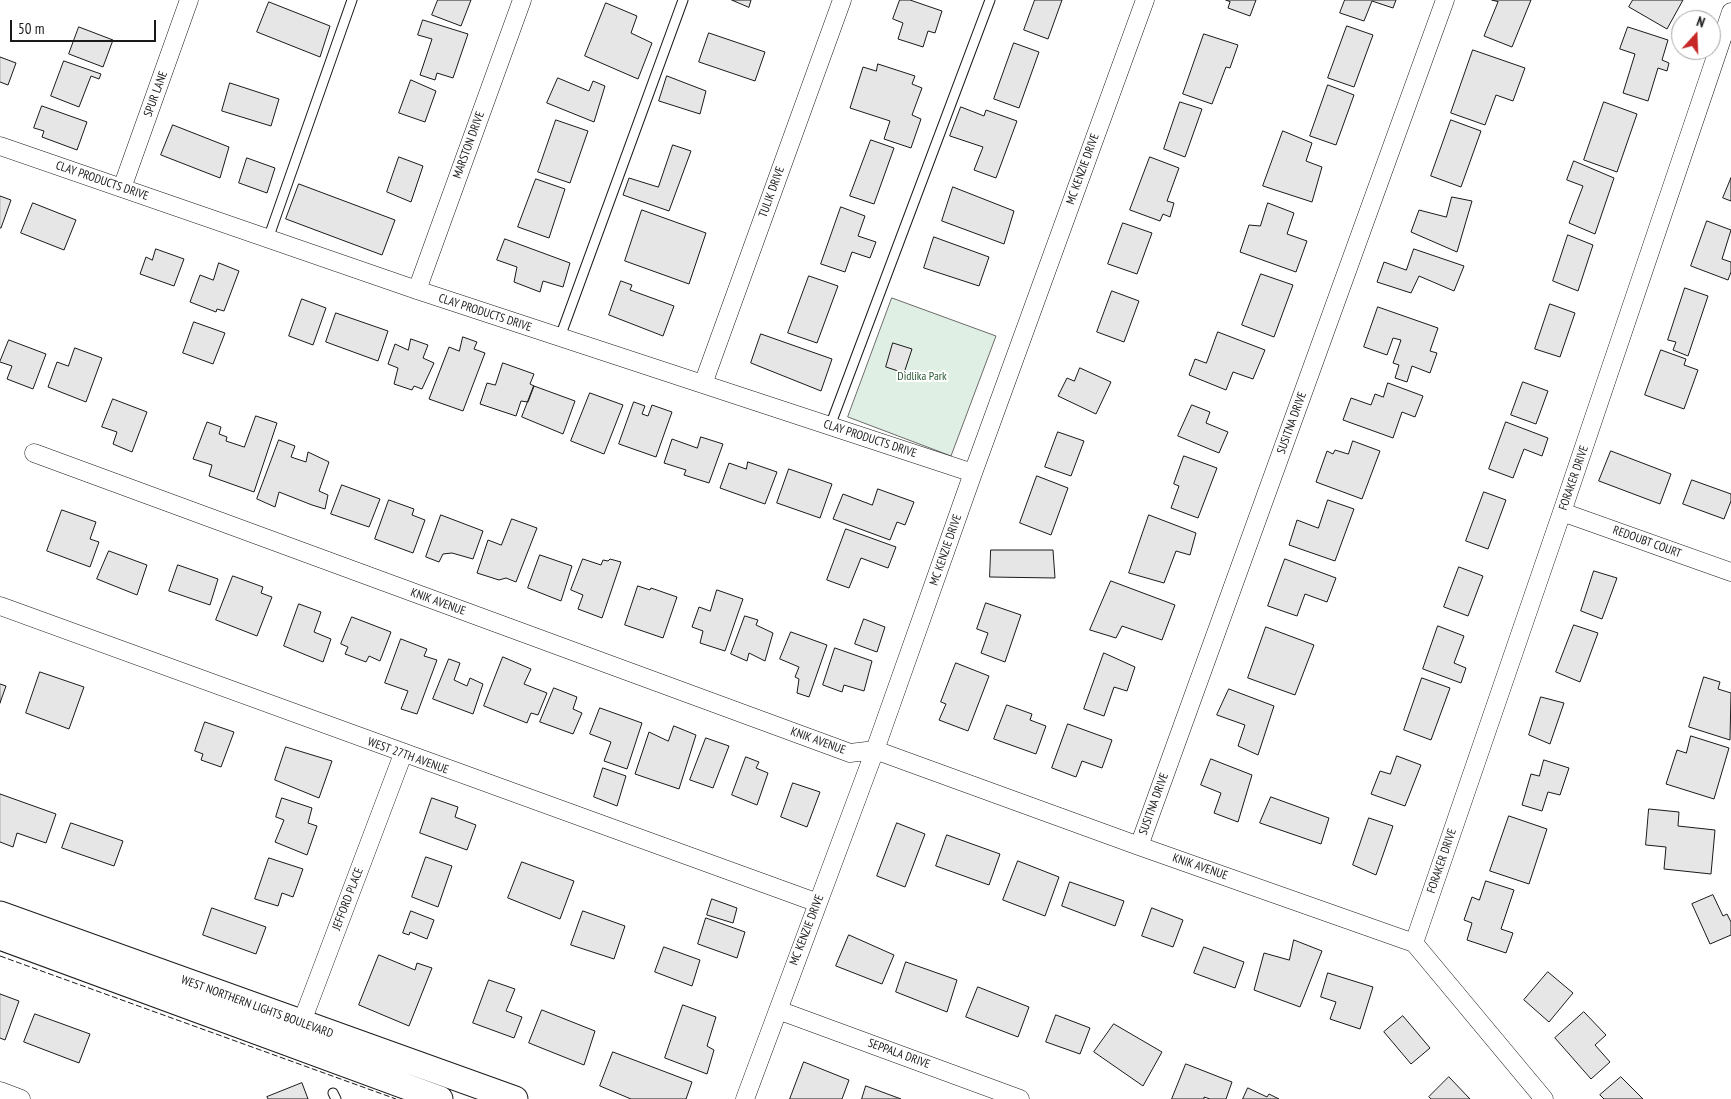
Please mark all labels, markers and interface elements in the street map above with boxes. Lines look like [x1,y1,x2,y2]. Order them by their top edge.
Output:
scale bar [12,10,159,42]
north arrow [1671,10,1721,60]
text: N [1694,12,1707,32]
text: 50 m [18,19,44,38]
street label: SPUR LANE [141,69,171,119]
street label: MARSTON DRIVE [450,110,488,180]
street label: MC KENZIE DRIVE [1063,132,1103,206]
street label: CLAY PRODUCTS DRIVE [54,158,150,204]
street label: TULIK DRIVE [756,164,788,220]
street label: CLAY PRODUCTS DRIVE [437,291,533,335]
park label: Didlika Park [897,370,947,384]
street label: SUSITNA DRIVE [1274,390,1310,456]
street label: CLAY PRODUCTS DRIVE [822,417,918,461]
street label: FORAKER DRIVE [1556,444,1592,512]
street label: MC KENZIE DRIVE [927,512,965,588]
street label: REDOUBT COURT [1611,523,1683,561]
street label: KNIK AVENUE [409,585,467,619]
street label: KNIK AVENUE [789,724,847,758]
street label: WEST 27TH AVENUE [366,735,450,777]
street label: SUSITNA DRIVE [1136,771,1172,837]
street label: FORAKER DRIVE [1424,827,1460,895]
street label: KNIK AVENUE [1171,851,1229,883]
street label: JEFFORD PLACE [330,866,366,932]
street label: MC KENZIE DRIVE [787,893,827,967]
street label: WEST NORTHERN LIGHTS BOULEVARD [179,973,335,1041]
street label: SEPPALA DRIVE [866,1036,932,1072]

